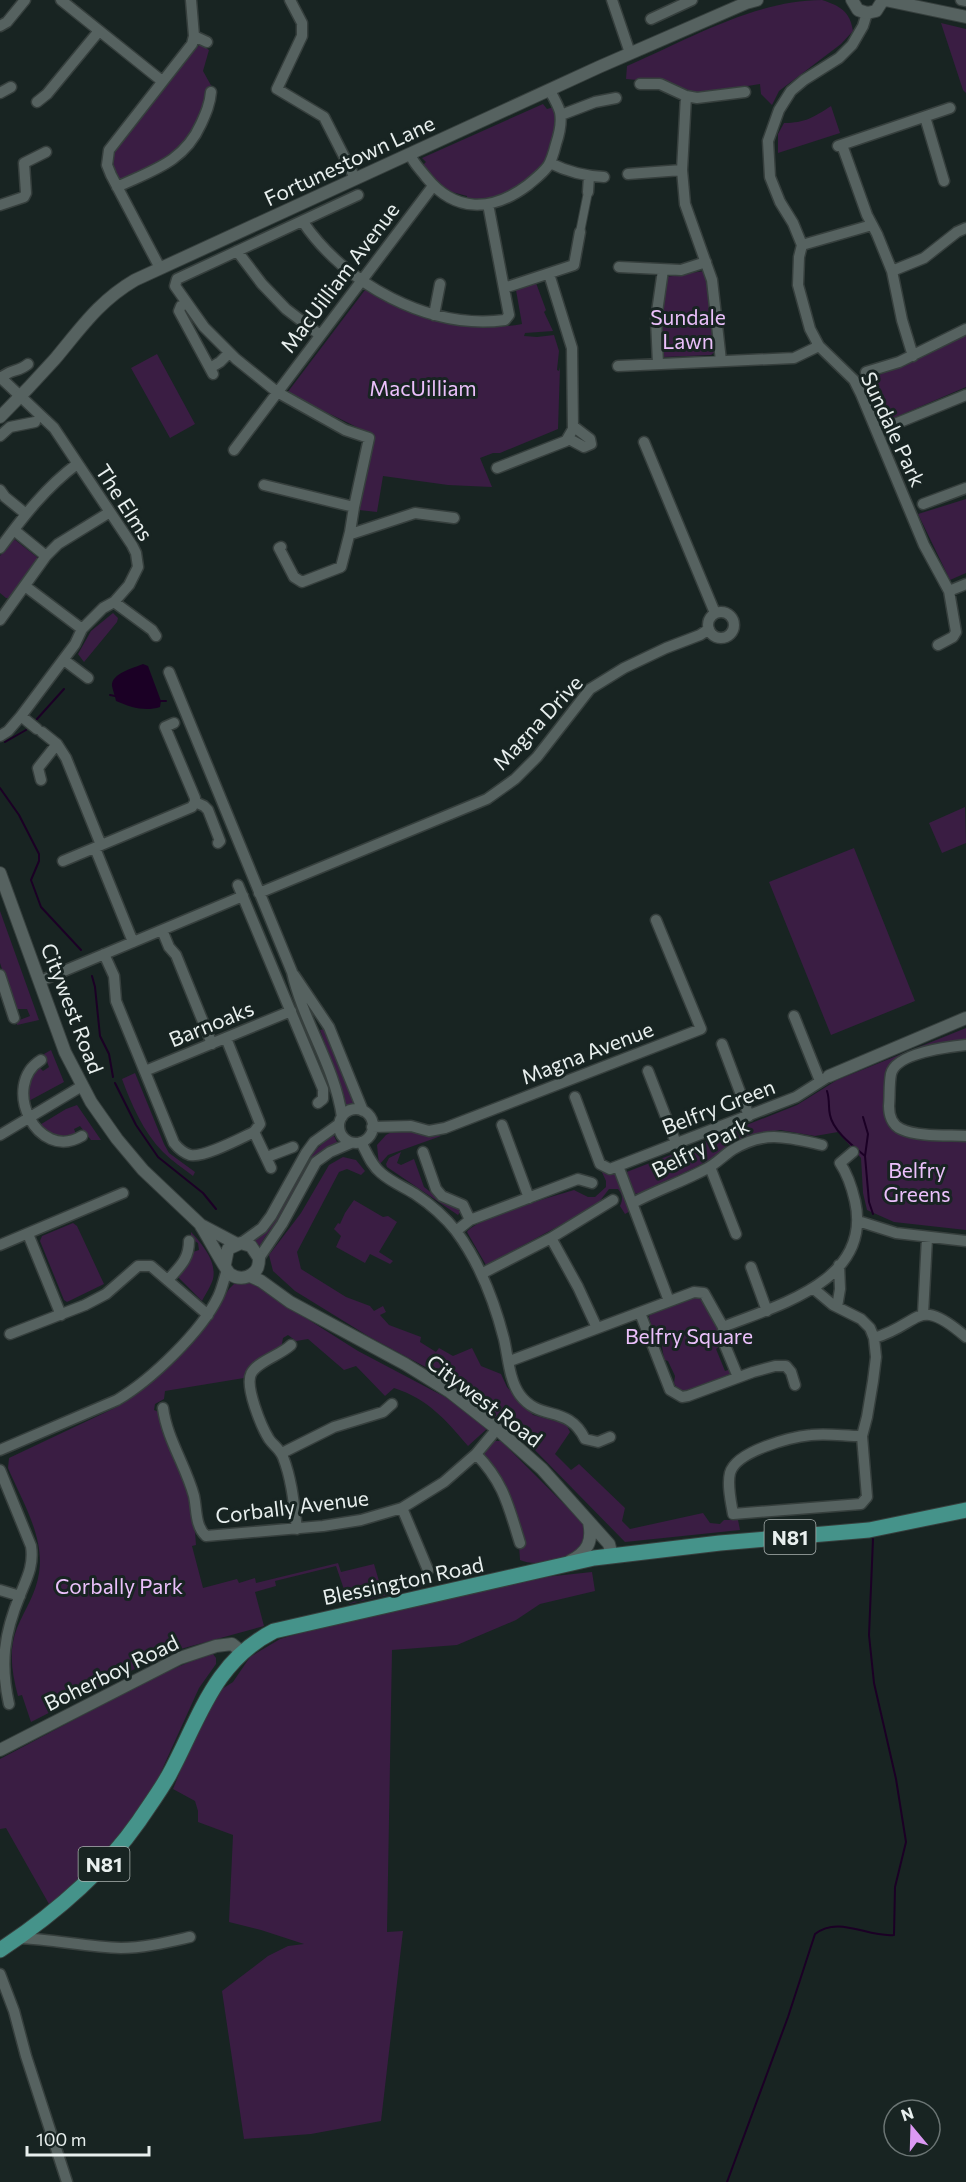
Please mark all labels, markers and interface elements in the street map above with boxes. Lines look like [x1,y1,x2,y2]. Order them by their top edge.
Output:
street label: Fortunestown Lane [260,110,438,210]
street label: MacUilliam Avenue [274,197,404,357]
park label: Sundale Lawn [650,304,726,353]
street label: Sundale Park [857,368,931,490]
park label: MacUilliam [369,375,477,400]
street label: The Elms [91,459,159,545]
street label: Magna Drive [487,670,587,774]
street label: Citywest Road [37,939,109,1077]
street label: Barnoaks [165,995,257,1051]
street label: Magna Avenue [517,1015,657,1089]
street label: Belfry Green [658,1073,778,1139]
street label: Belfry Park [647,1112,753,1182]
park label: Belfry Greens [883,1157,951,1206]
park label: Belfry Square [625,1323,753,1348]
street label: Citywest Road [422,1349,548,1451]
street label: Corbally Avenue [214,1484,370,1528]
road number: N81 [764,1520,816,1554]
street label: Blessington Road [320,1551,486,1609]
park label: Corbally Park [55,1573,183,1598]
street label: Boherboy Road [40,1629,182,1715]
road number: N81 [78,1847,130,1881]
north arrow [882,2098,942,2158]
text: N [898,2102,916,2124]
scale bar [27,2119,148,2157]
text: 100 m [36,2128,86,2150]

